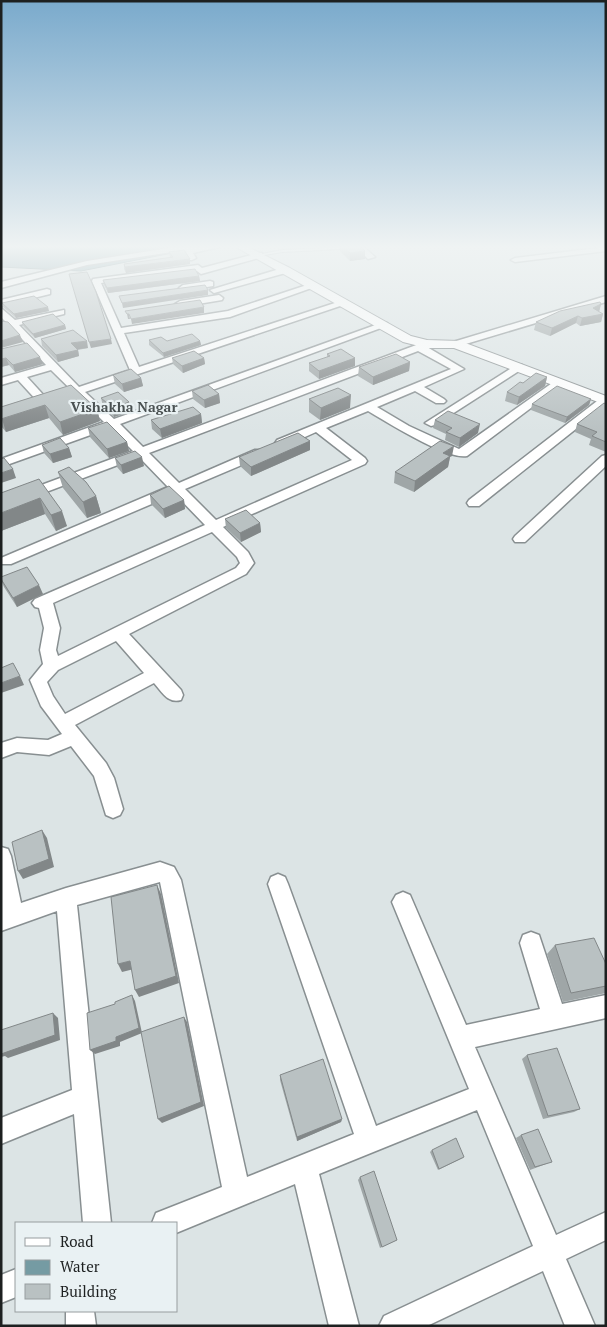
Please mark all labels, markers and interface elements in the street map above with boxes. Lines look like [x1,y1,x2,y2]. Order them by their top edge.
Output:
district label: Vishakha Nagar [71,397,177,416]
legend [15,1222,178,1312]
text: Road [60,1231,93,1251]
text: Water [60,1256,100,1276]
text: Building [60,1281,118,1301]

